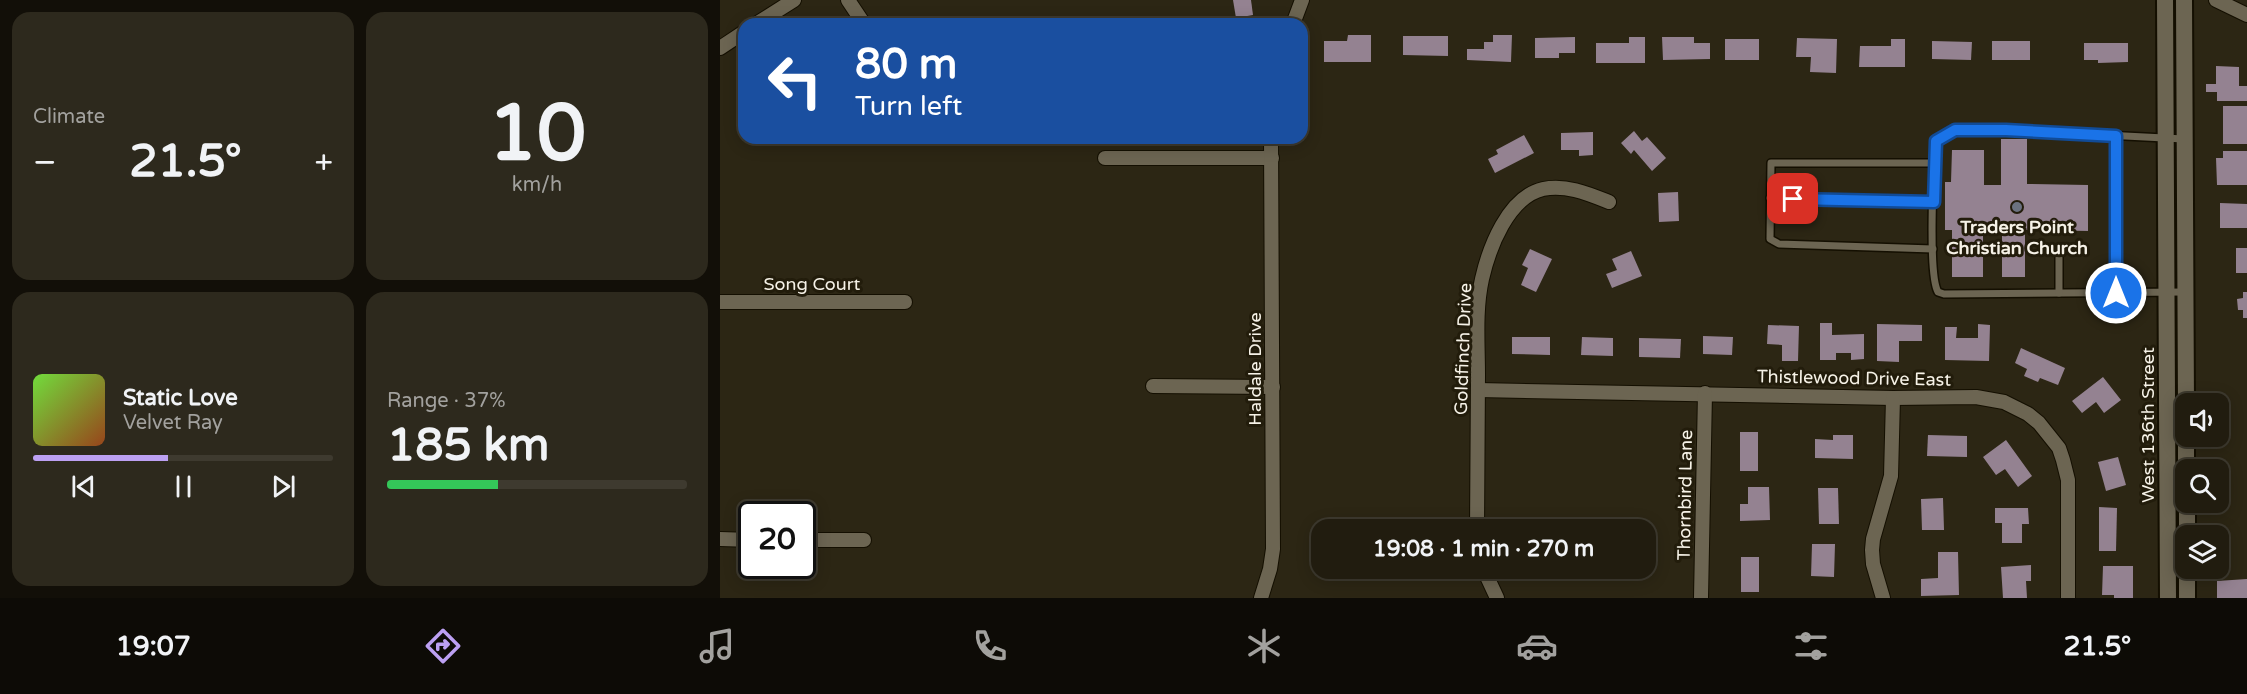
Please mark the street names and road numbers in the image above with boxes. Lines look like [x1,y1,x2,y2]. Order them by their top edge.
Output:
street label: Song Court [764,273,861,295]
street label: Goldfinch Drive [1450,282,1476,416]
street label: Haldale Drive [1244,312,1266,426]
street label: West 136th Street [2137,347,2159,503]
street label: Thistlewood Drive East [1757,365,1951,391]
street label: Thornbird Lane [1673,429,1697,561]

